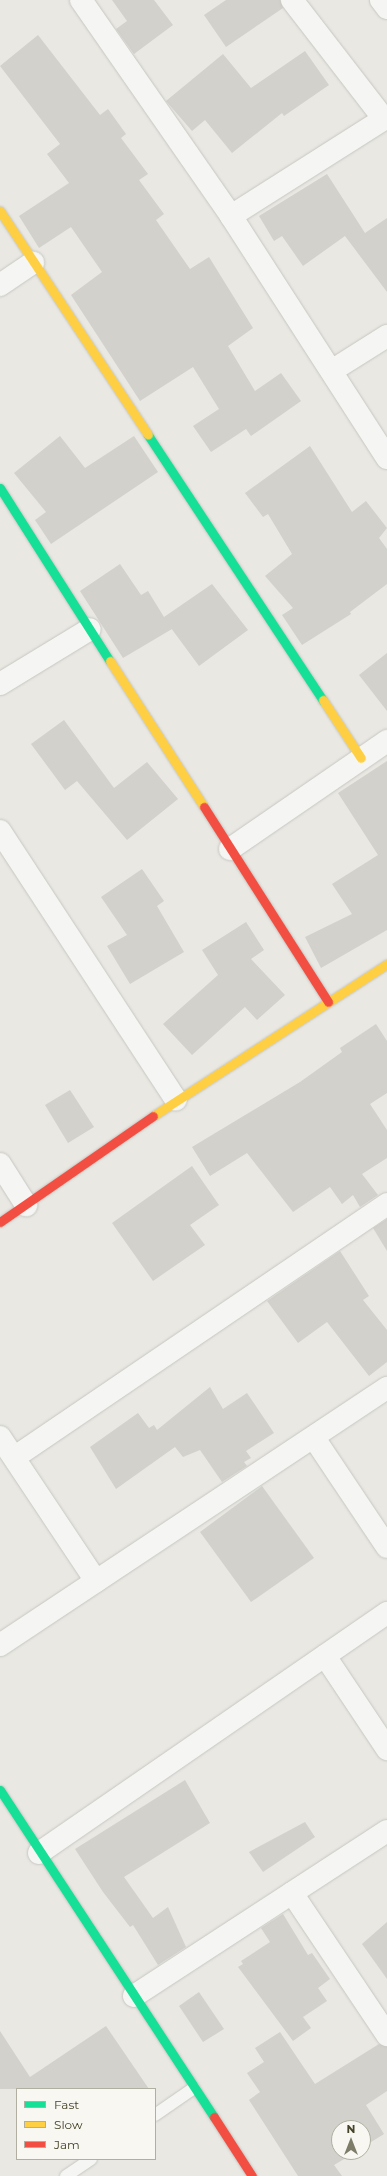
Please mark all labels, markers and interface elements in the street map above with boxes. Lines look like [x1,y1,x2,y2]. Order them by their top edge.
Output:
legend [16,2088,156,2160]
text: Fast [54,2097,79,2112]
text: Slow [54,2117,83,2132]
north arrow [331,2120,371,2160]
text: N [347,2122,355,2136]
text: Jam [54,2137,80,2152]

